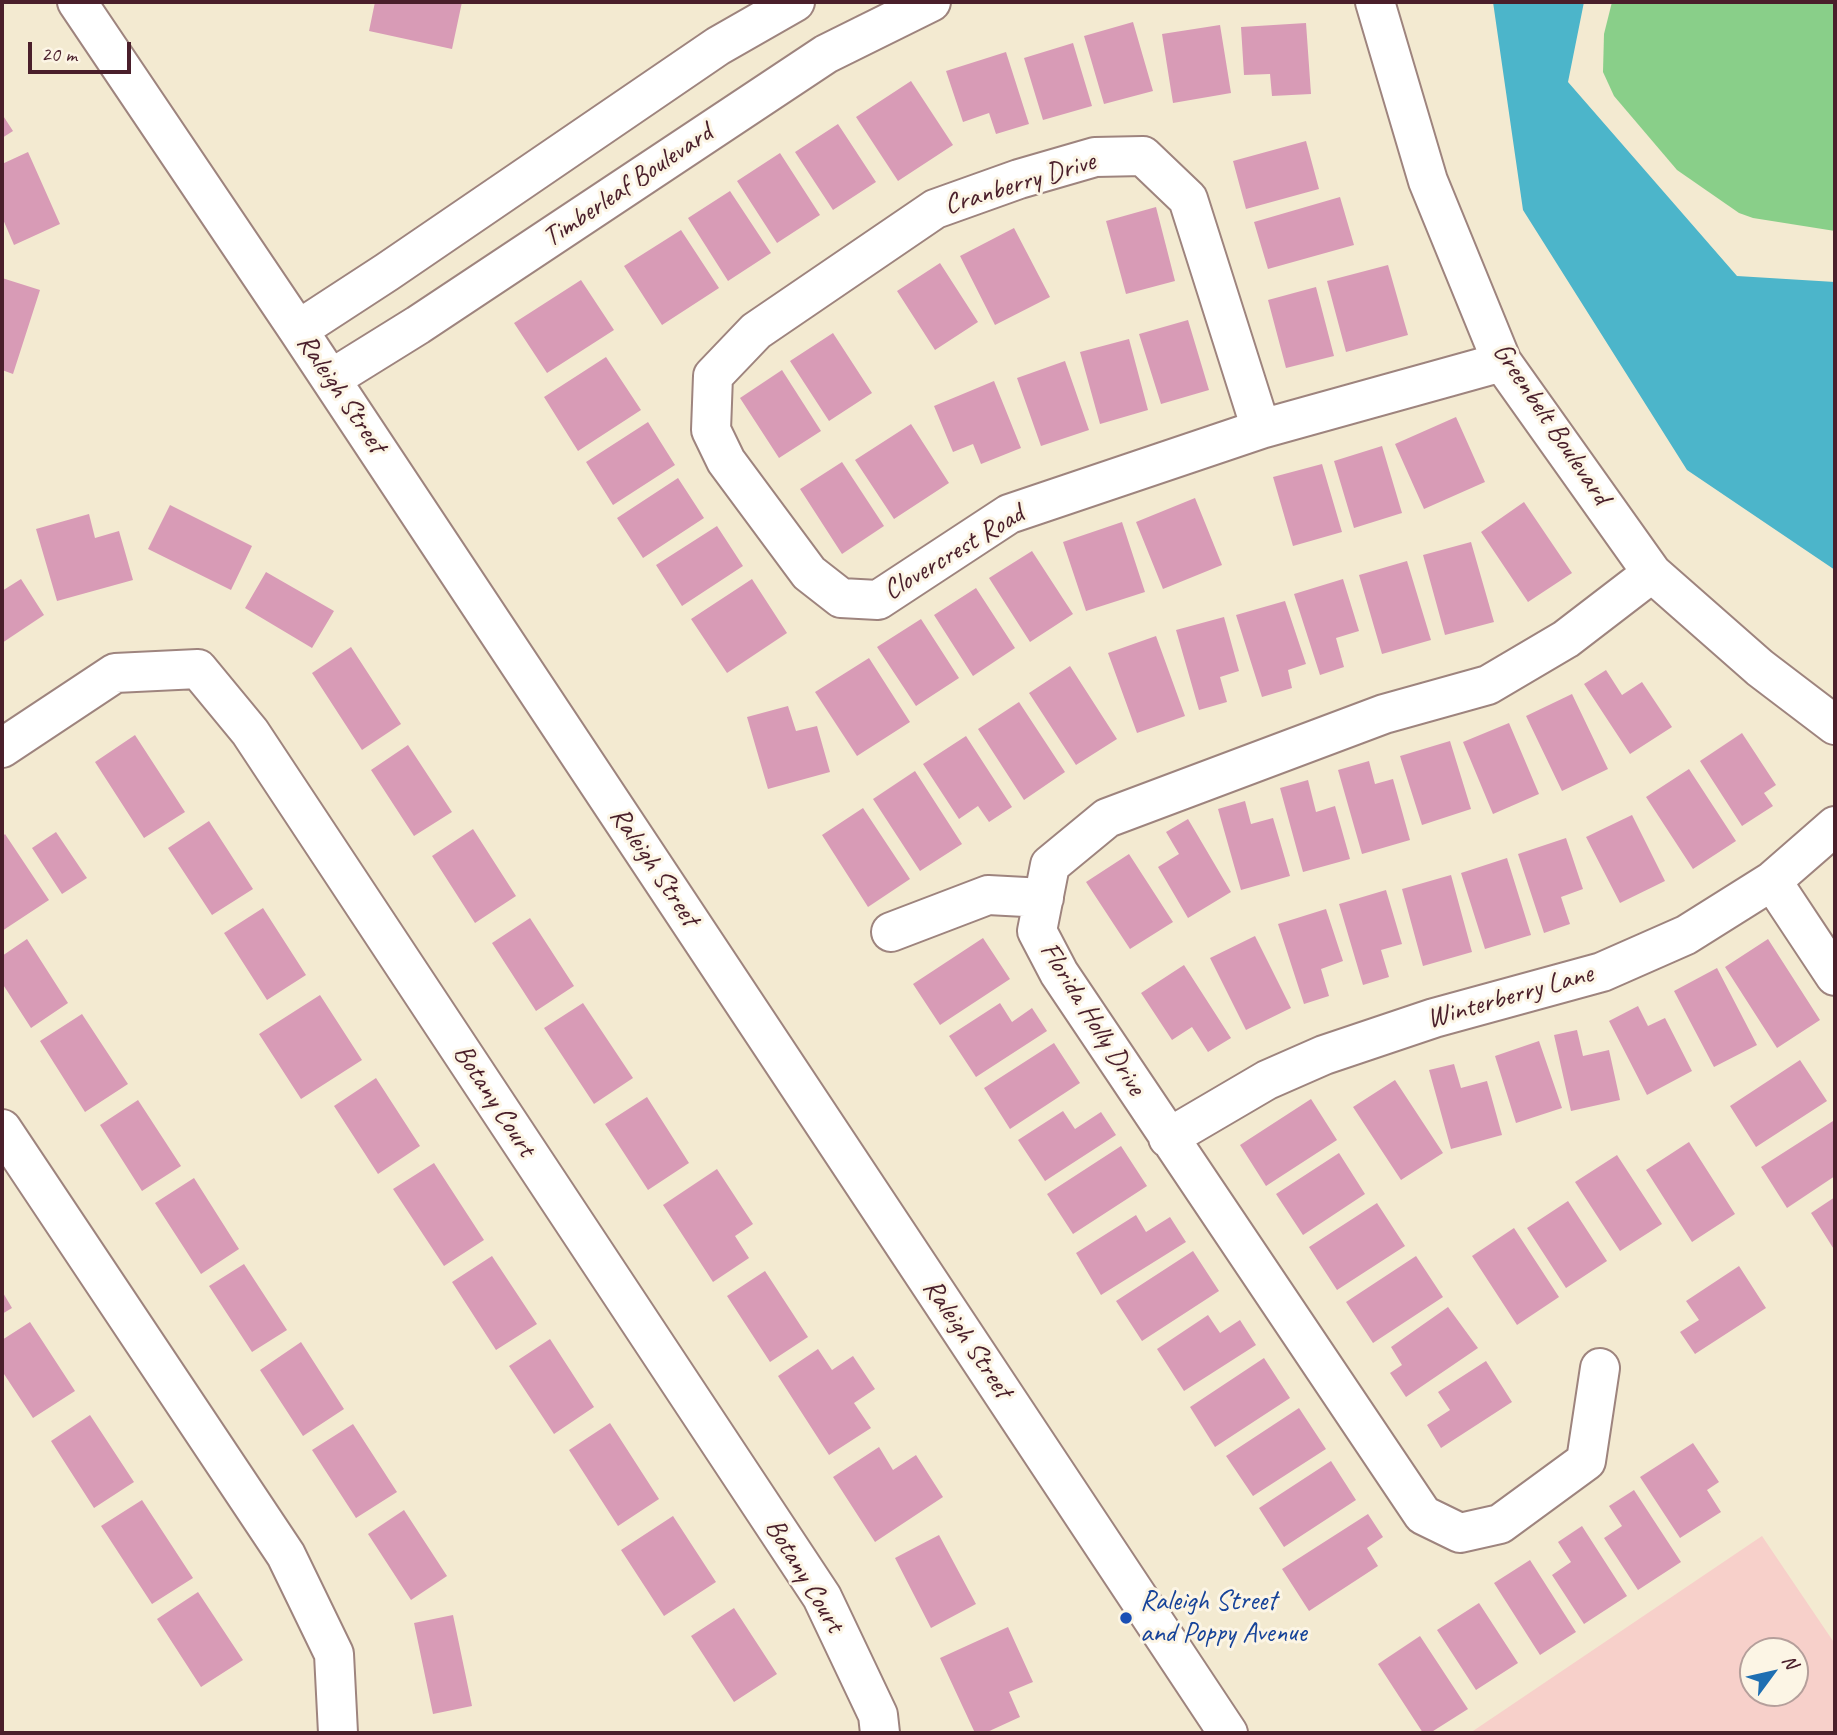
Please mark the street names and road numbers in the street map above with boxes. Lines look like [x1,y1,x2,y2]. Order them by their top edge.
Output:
street label: Timberleaf Boulevard [537,117,719,255]
street label: Cranberry Drive [940,145,1100,223]
street label: Raleigh Street [289,328,393,460]
street label: Greenbelt Boulevard [1485,337,1617,511]
street label: Clovercrest Road [878,498,1030,608]
street label: Raleigh Street [602,801,706,933]
street label: Florida Holly Drive [1032,936,1152,1102]
street label: Winterberry Lane [1423,957,1597,1037]
street label: Botany Court [445,1039,543,1163]
street label: Raleigh Street [915,1273,1019,1405]
street label: Botany Court [757,1513,851,1639]

